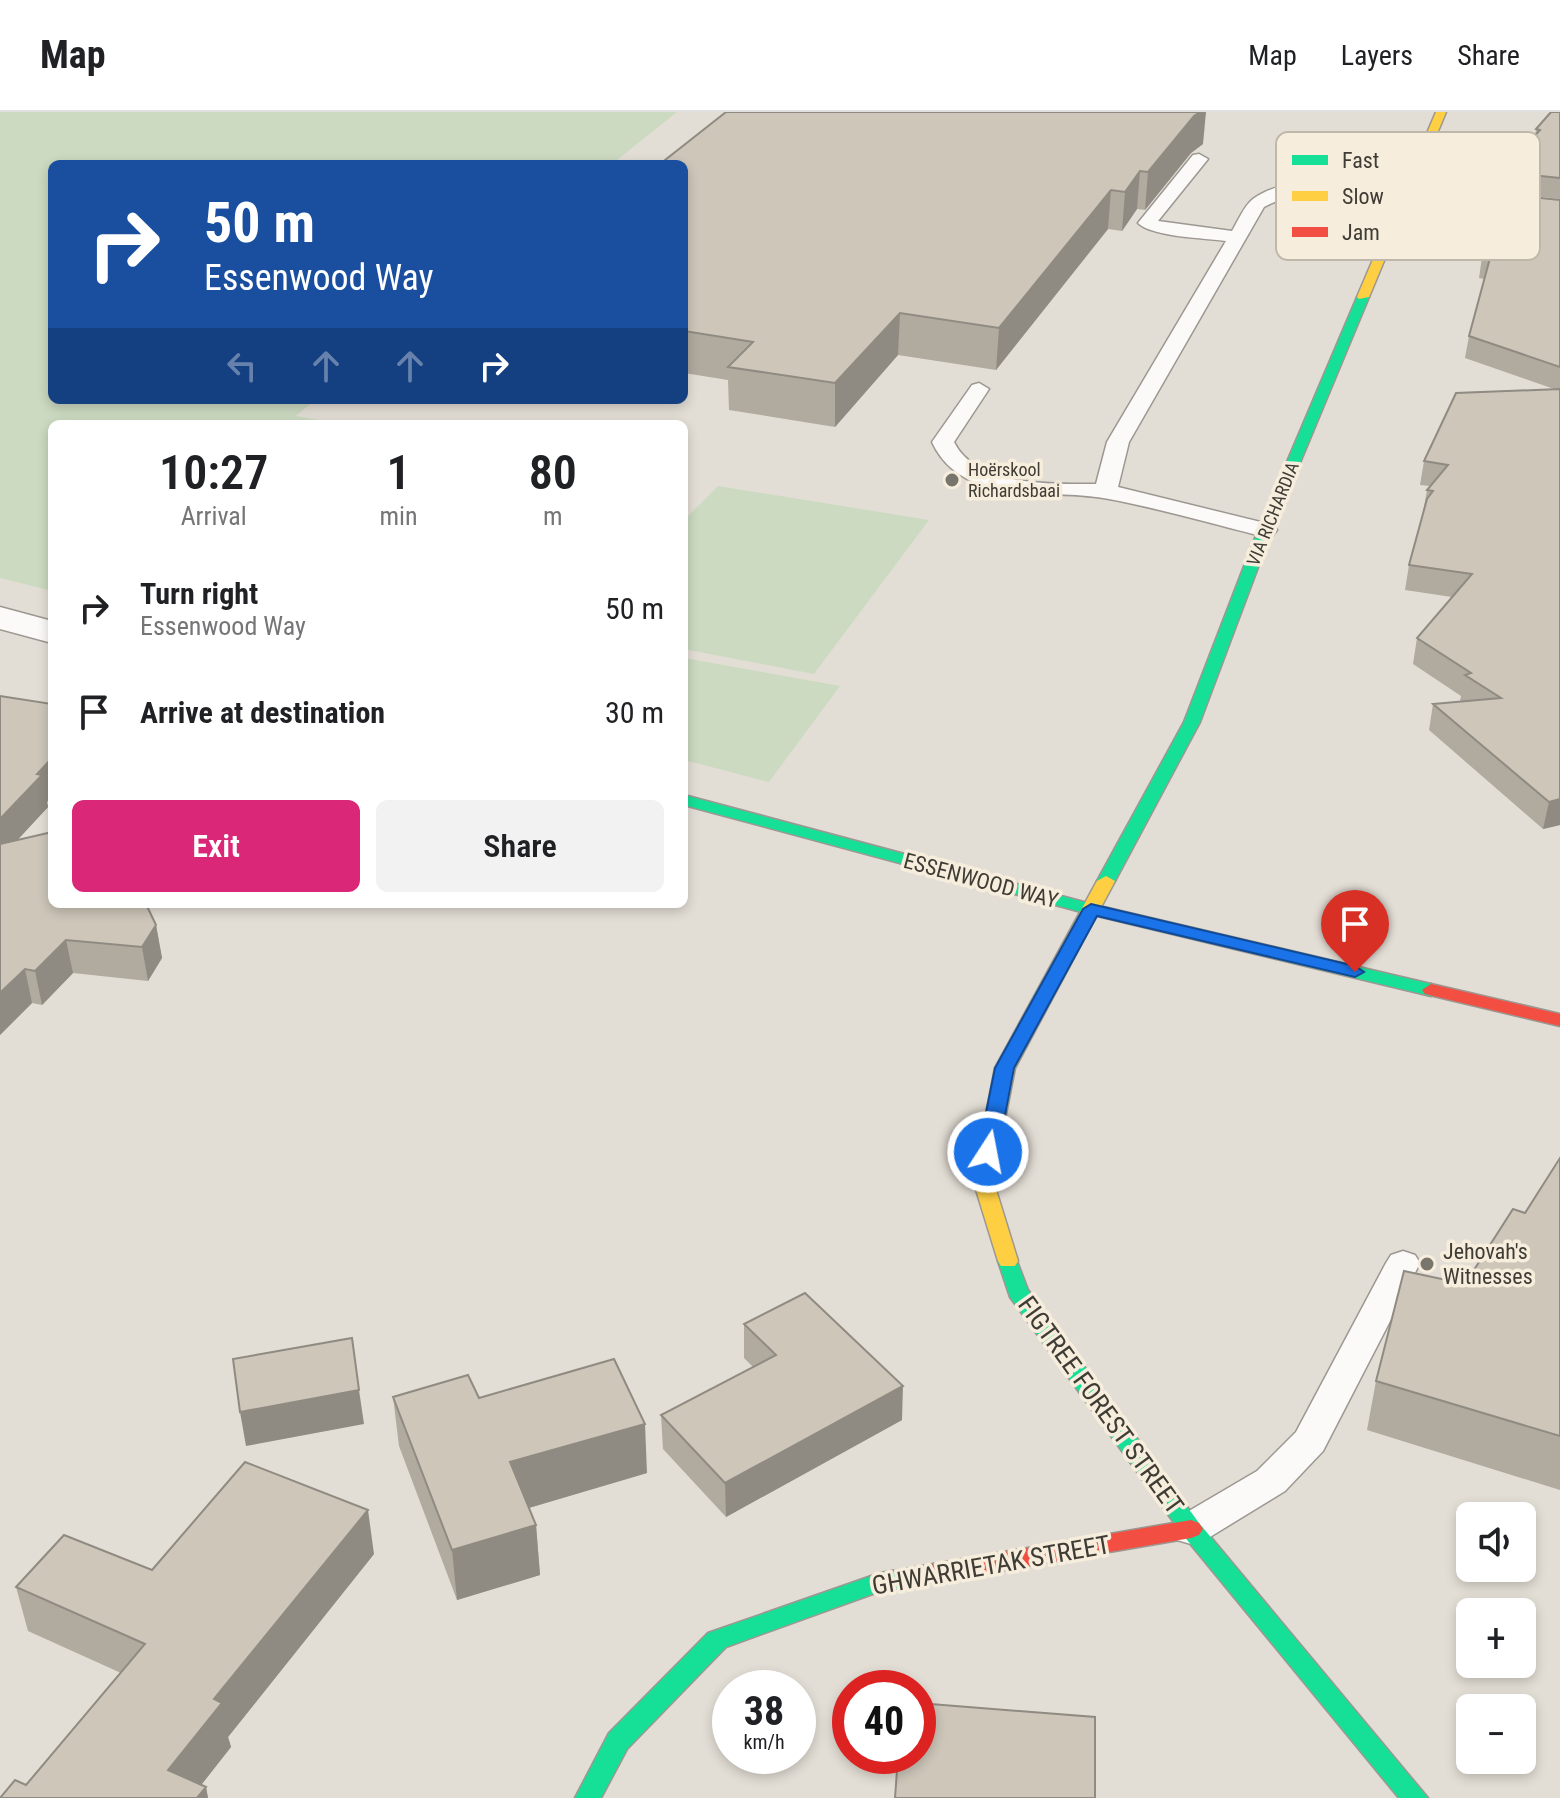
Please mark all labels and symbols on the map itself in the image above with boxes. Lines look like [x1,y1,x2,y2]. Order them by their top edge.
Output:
legend [1276,132,1540,260]
text: Fast [1342,148,1379,173]
text: Slow [1342,184,1384,209]
text: Jam [1342,220,1380,245]
street label: VIA RICHARDIA [1242,458,1303,569]
place label: Hoërskool Richardsbaai [968,459,1060,501]
marker: Hoërskool Richardsbaai [943,471,961,489]
street label: ESSENWOOD WAY [901,848,1061,913]
pin [1321,890,1389,972]
position arrow [946,1110,1030,1194]
place label: Jehovah's Witnesses [1443,1239,1533,1289]
marker: Jehovah's Witnesses [1418,1255,1436,1273]
street label: FIGTREE FOREST STREET [1012,1290,1190,1520]
street label: GHWARRIETAK STREET [870,1529,1112,1601]
speed limit sign: 40 [832,1670,936,1774]

